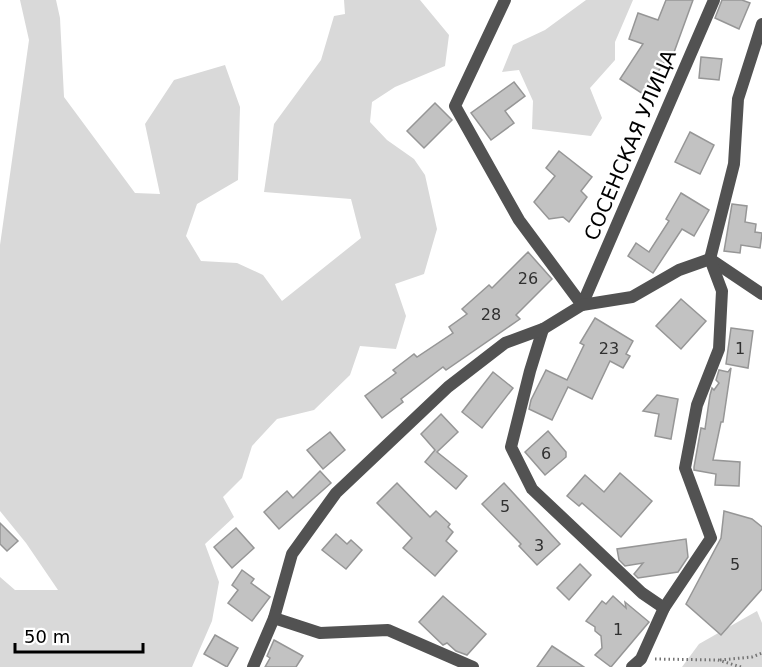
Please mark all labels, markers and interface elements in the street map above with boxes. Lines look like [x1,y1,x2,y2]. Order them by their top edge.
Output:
street label: СОСЕНСКАЯ УЛИЦА [579,46,681,244]
house number: 26 [518,269,538,288]
house number: 28 [481,305,501,324]
house number: 23 [599,339,619,358]
house number: 1 [735,339,745,358]
house number: 6 [541,444,551,463]
house number: 5 [500,497,510,516]
house number: 3 [534,536,544,555]
house number: 5 [730,555,740,574]
scale bar [15,616,142,654]
house number: 1 [613,620,623,639]
text: 50 m [24,626,70,647]

